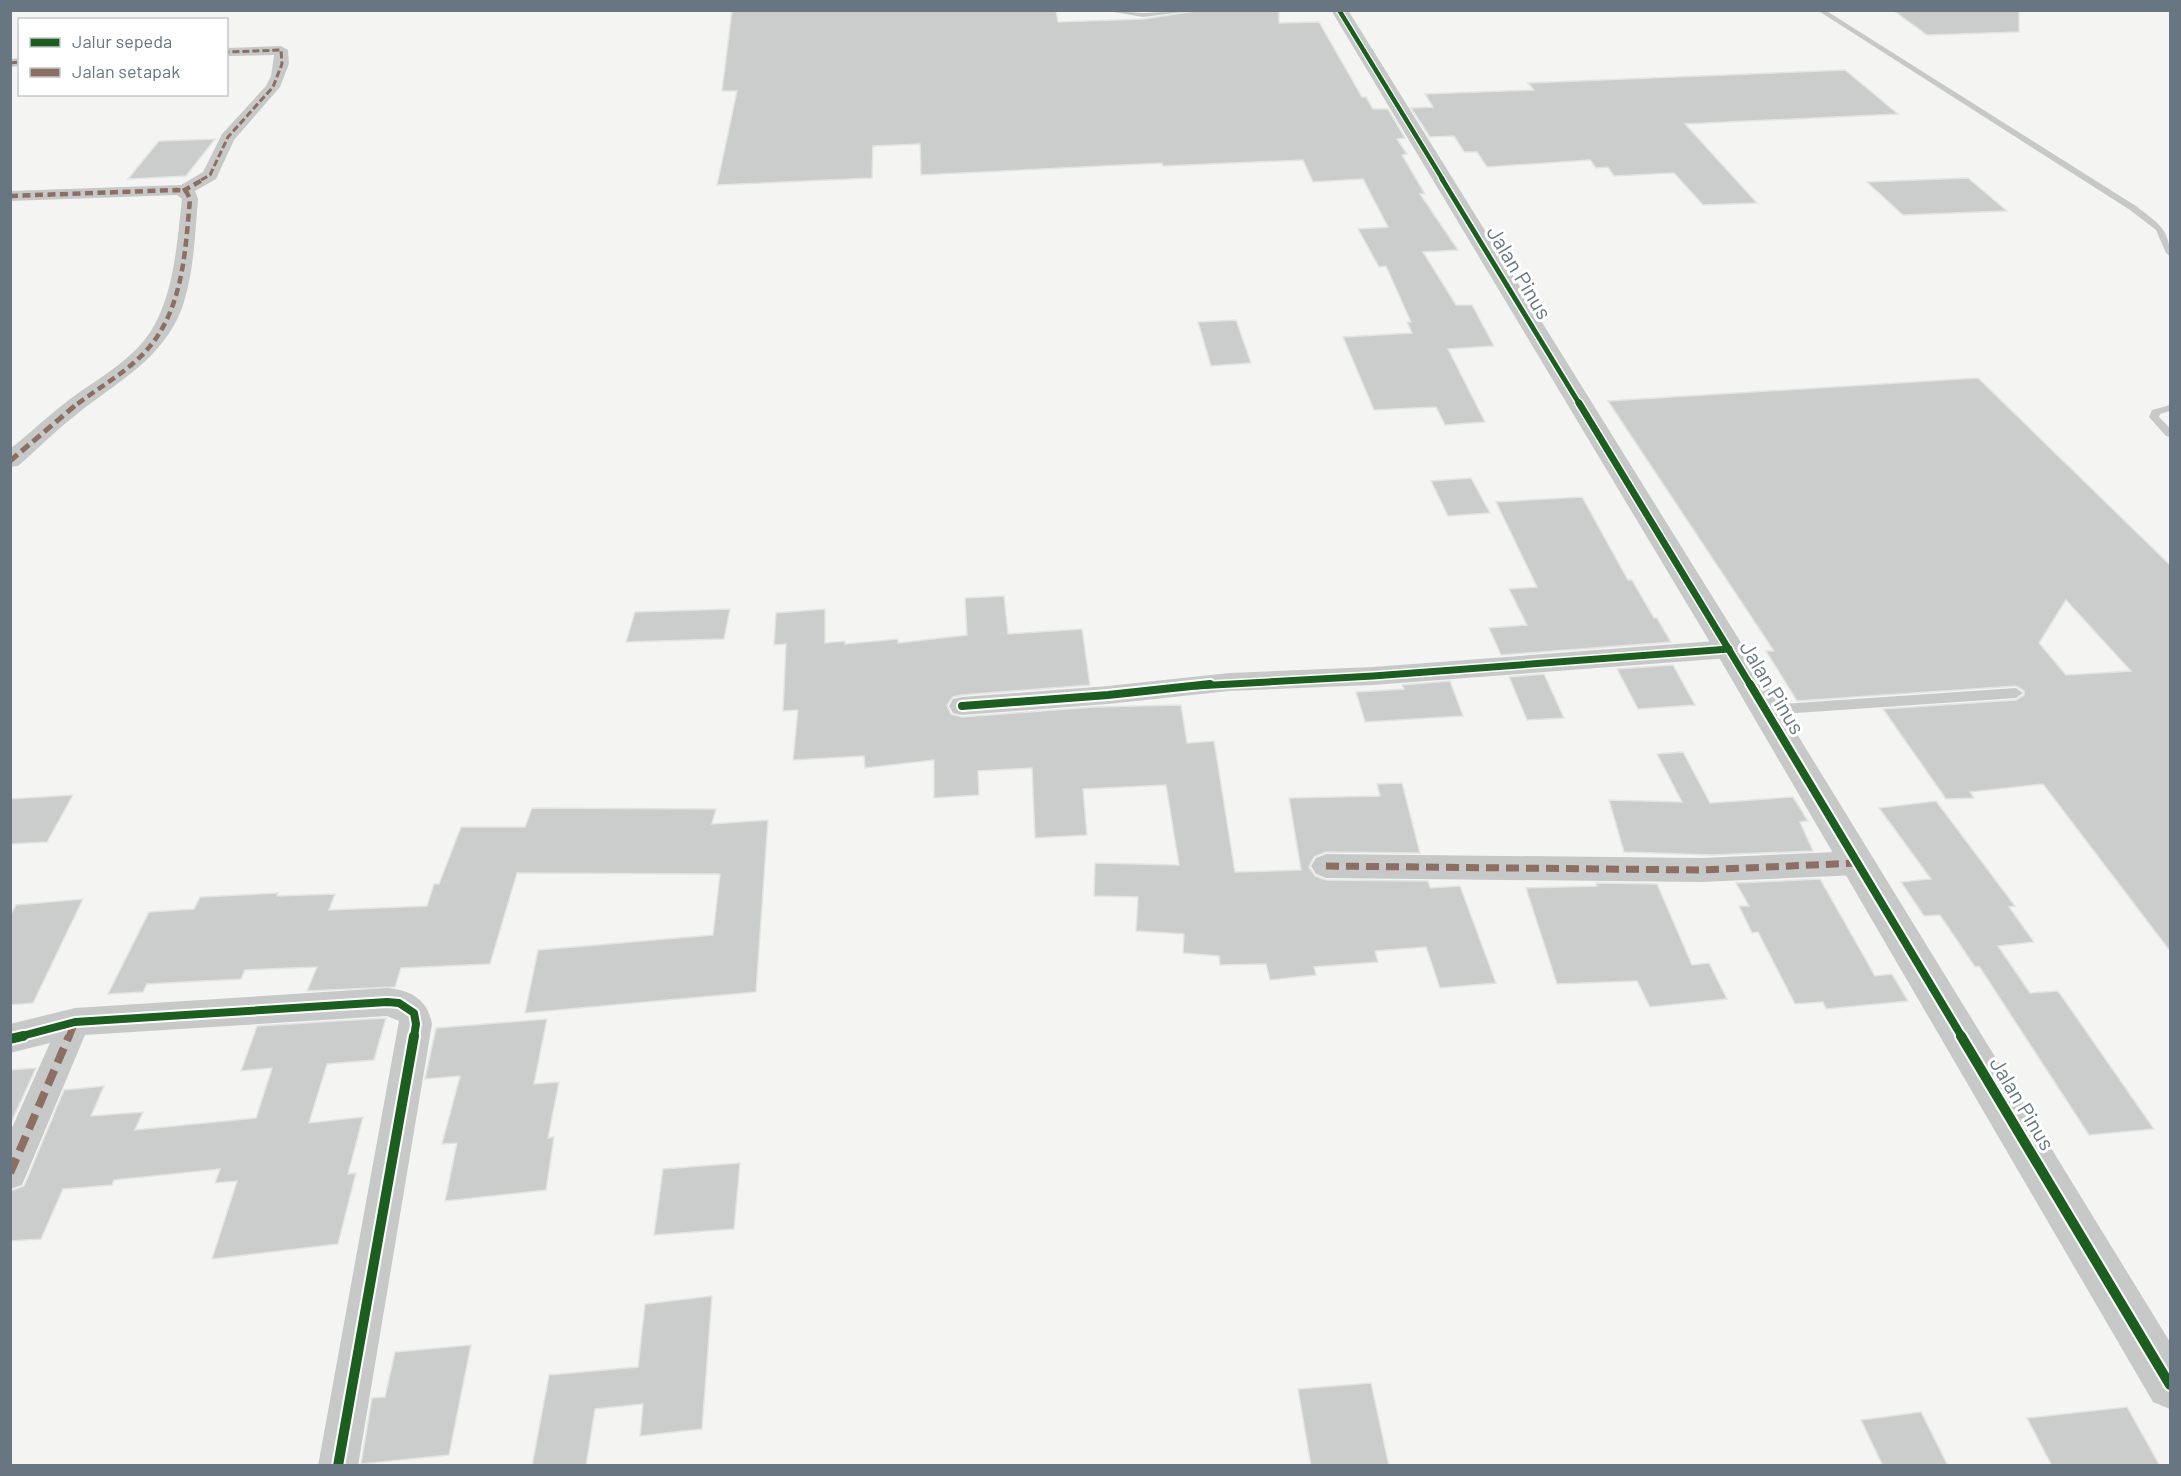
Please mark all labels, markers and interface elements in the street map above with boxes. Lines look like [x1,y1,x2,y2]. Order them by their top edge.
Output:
legend [18,18,228,96]
text: Jalur sepeda [72,30,172,52]
text: Jalan setapak [72,60,180,82]
street label: Jalan Pinus [1482,221,1558,323]
street label: Jalan Pinus [1735,636,1811,738]
street label: Jalan Pinus [1985,1052,2061,1154]

